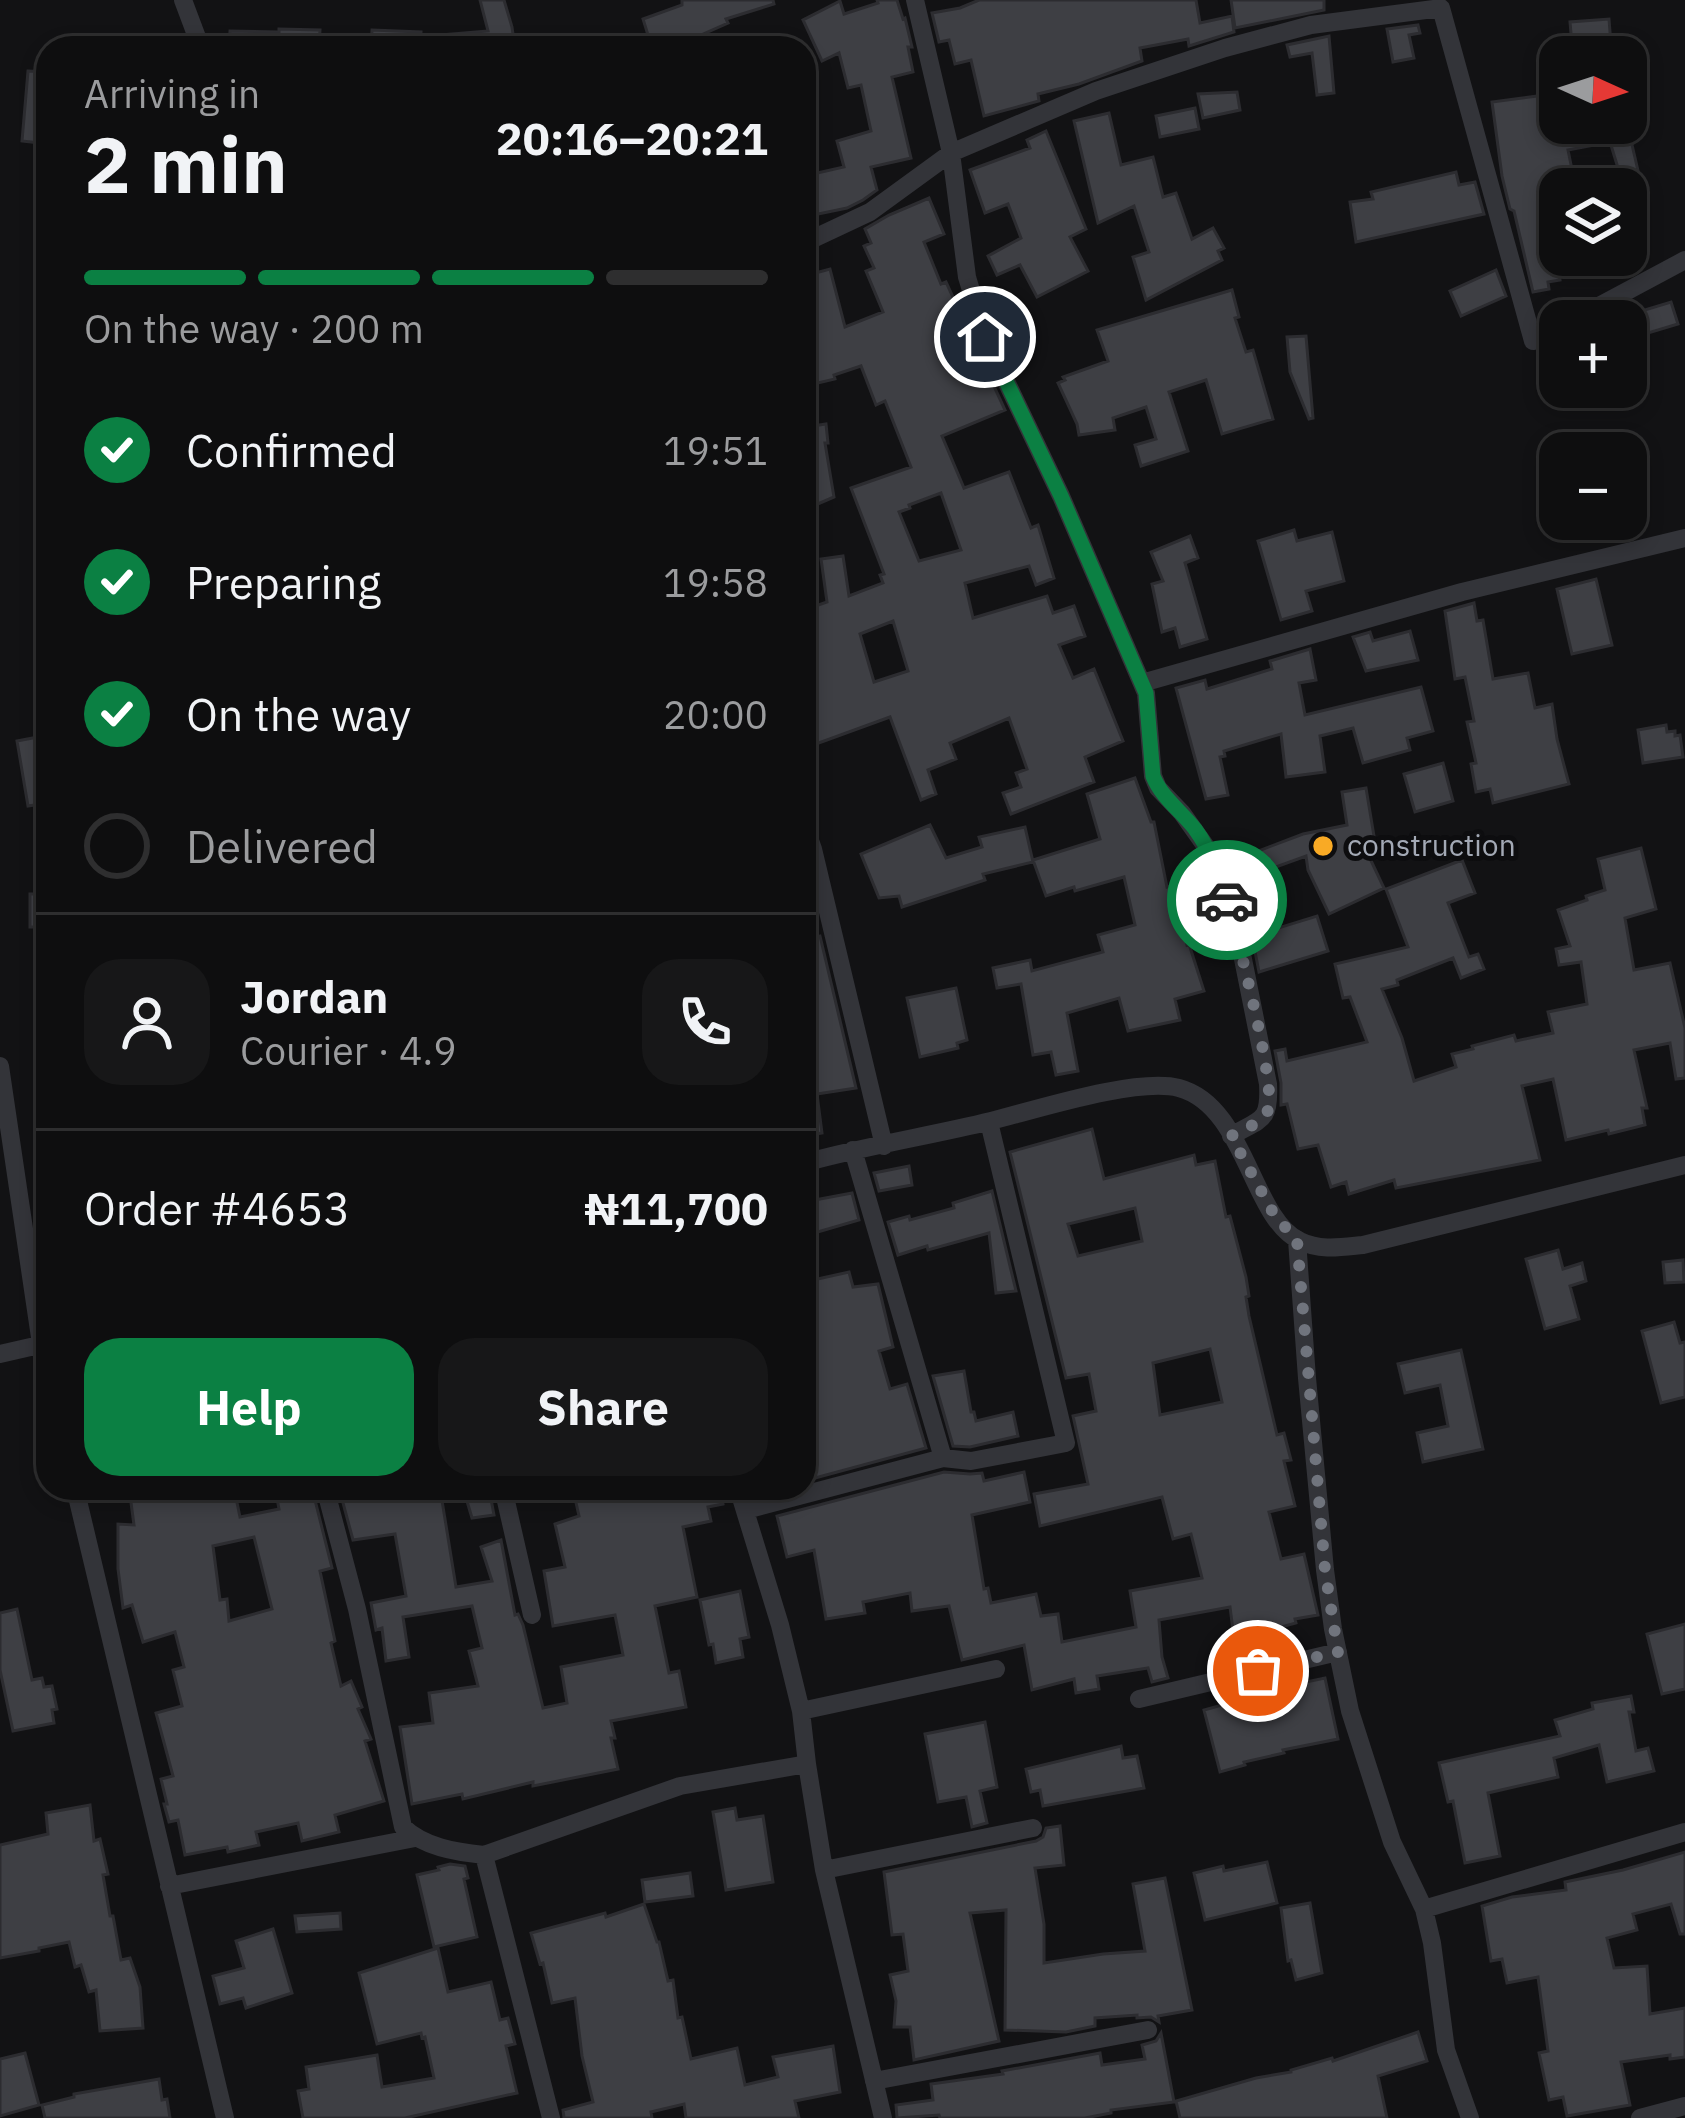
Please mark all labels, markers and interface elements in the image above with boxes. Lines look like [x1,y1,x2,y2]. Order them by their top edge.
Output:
north arrow [1539,36,1647,144]
map controls [1539,36,1647,540]
text: Arriving in [84,68,260,119]
text: 20:16–20:21 [496,109,768,167]
text: 2 min [84,113,288,214]
button: layers [1539,168,1647,276]
pin [934,286,1036,388]
button: + [1539,300,1647,408]
text: On the way · 200 m [84,303,424,354]
icon: home [952,304,1018,370]
icon: check [84,417,150,483]
text: Confirmed [186,421,397,479]
text: 19:51 [663,425,768,476]
button: − [1539,432,1647,540]
icon: check [84,549,150,615]
text: Preparing [186,553,381,611]
text: 19:58 [663,557,768,608]
icon: check [84,681,150,747]
text: On the way [186,685,411,743]
text: 20:00 [663,689,768,740]
text: Delivered [186,817,378,875]
place label: construction [1347,825,1516,864]
marker: construction [1310,833,1336,859]
courier [1167,840,1287,960]
icon: car [1194,867,1260,933]
button: person [84,959,210,1085]
button: phone [642,959,768,1085]
text: Jordan [240,967,388,1025]
text: Courier · 4.9 [240,1025,457,1076]
text: Order #4653 [84,1179,350,1237]
text: ₦11,700 [584,1179,768,1237]
button: Help [84,1338,414,1476]
button: Share [438,1338,768,1476]
pin [1207,1620,1309,1722]
icon: bag [1225,1638,1291,1704]

